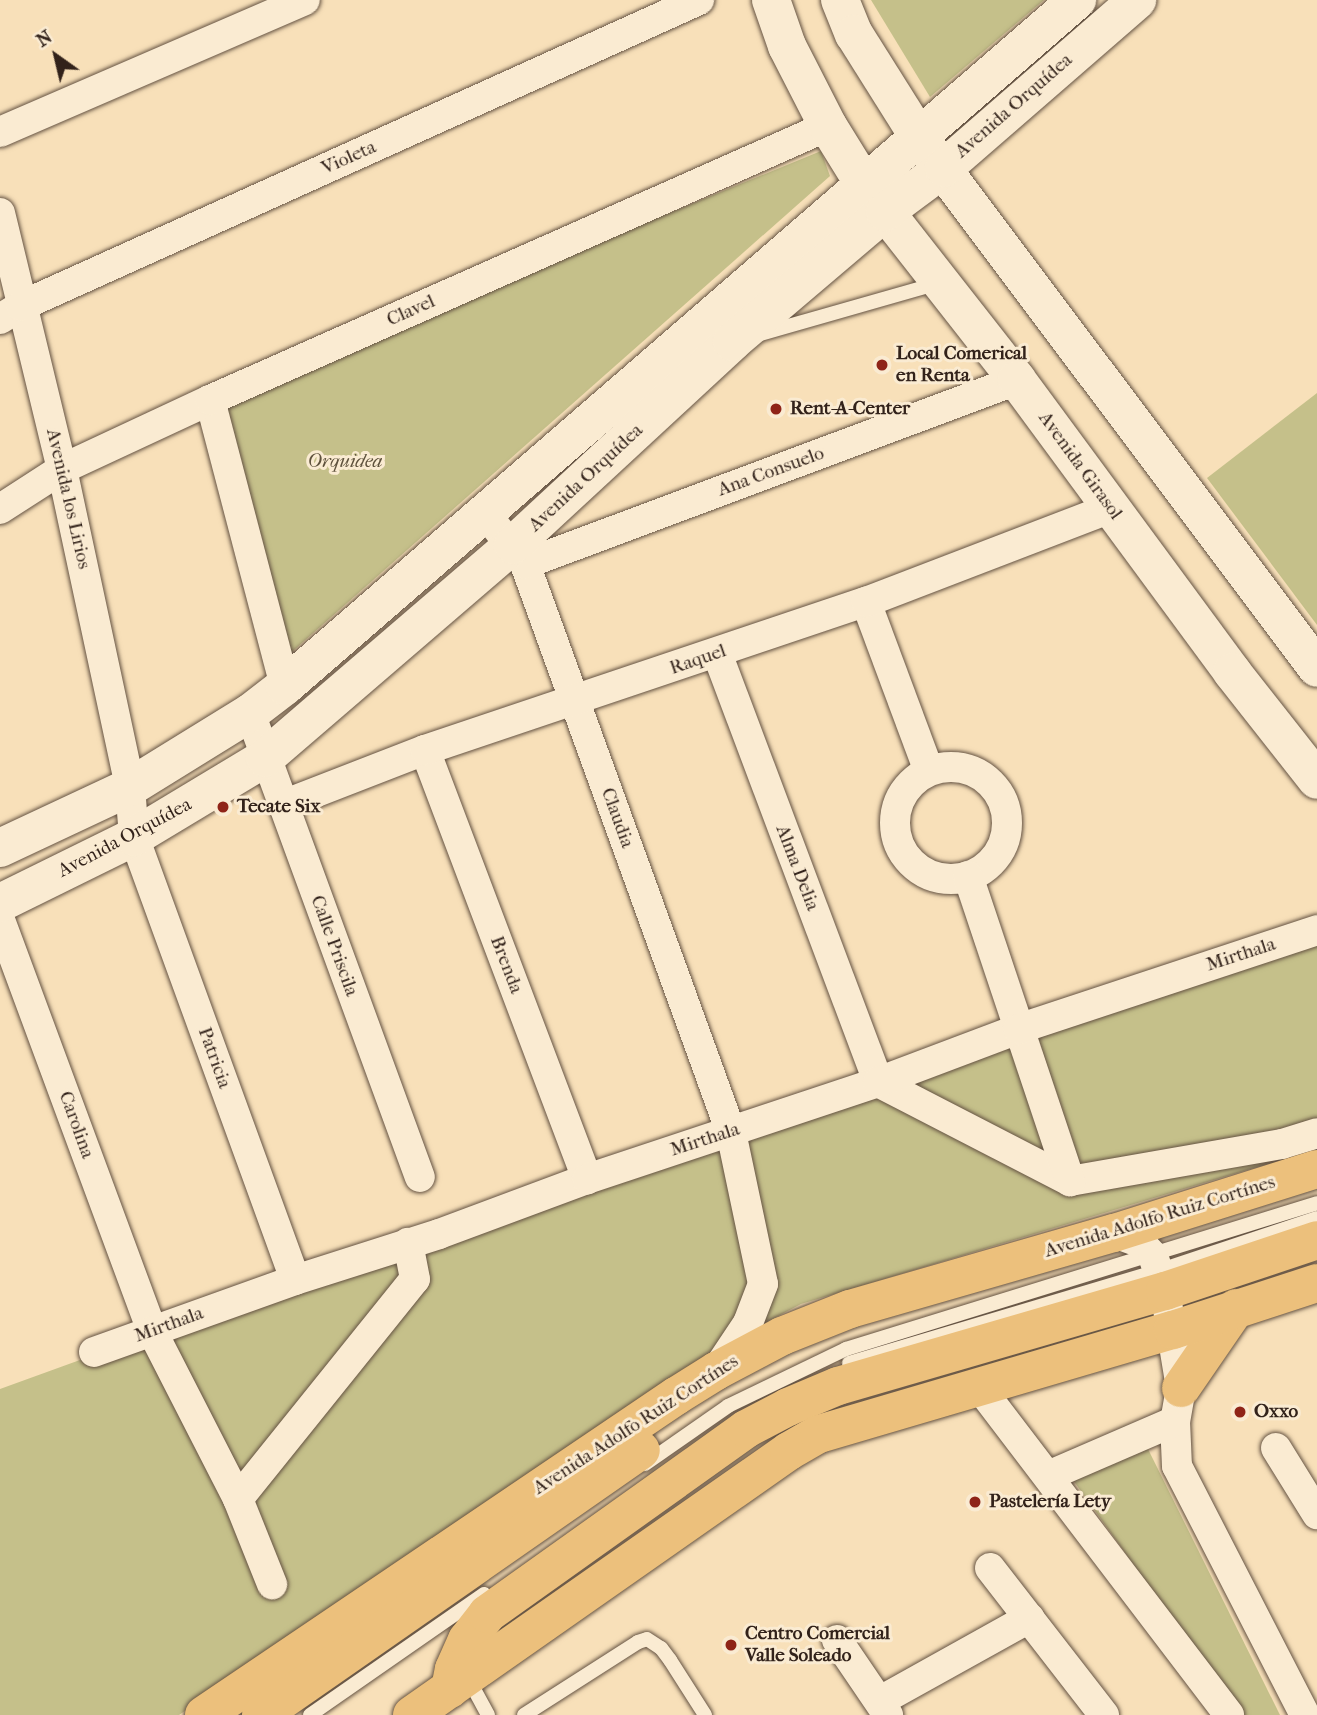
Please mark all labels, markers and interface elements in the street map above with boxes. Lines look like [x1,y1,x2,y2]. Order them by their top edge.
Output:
north arrow [21,21,91,91]
text: N [32,25,56,52]
street label: Avenida Orquídea [951,49,1077,163]
street label: Violeta [318,136,380,180]
street label: Clavel [383,290,439,332]
place label: Local Comerical en Renta [896,343,1027,387]
marker: Local Comerical en Renta [874,357,890,373]
place label: Rent-A-Center [790,398,910,420]
marker: Rent-A-Center [768,401,784,417]
street label: Avenida Girasol [1033,408,1127,524]
street label: Avenida Orquídea [524,419,648,537]
street label: Avenida los Lirios [41,427,95,571]
street label: Ana Consuelo [715,442,827,502]
park label: Orquidea [307,451,383,473]
street label: Raquel [667,640,729,680]
street label: Claudia [596,785,638,851]
street label: Avenida Orquídea [54,793,196,883]
place label: Tecate Six [237,796,320,818]
marker: Tecate Six [215,799,231,815]
street label: Alma Delia [770,822,824,914]
street label: Calle Priscila [305,892,363,1000]
street label: Brenda [485,933,527,997]
street label: Mirthala [1203,933,1279,977]
street label: Patricia [192,1024,236,1092]
street label: Carolina [53,1088,99,1162]
street label: Mirthala [667,1118,743,1162]
street label: Avenida Adolfo Ruiz Cortínes [1042,1171,1278,1263]
street label: Mirthala [132,1302,206,1348]
street label: Avenida Adolfo Ruiz Cortínes [529,1350,743,1500]
place label: Oxxo [1254,1401,1298,1423]
marker: Oxxo [1232,1404,1248,1420]
place label: Pastelería Lety [989,1491,1111,1513]
marker: Pastelería Lety [967,1494,983,1510]
place label: Centro Comercial Valle Soleado [745,1623,890,1667]
marker: Centro Comercial Valle Soleado [723,1637,739,1653]

